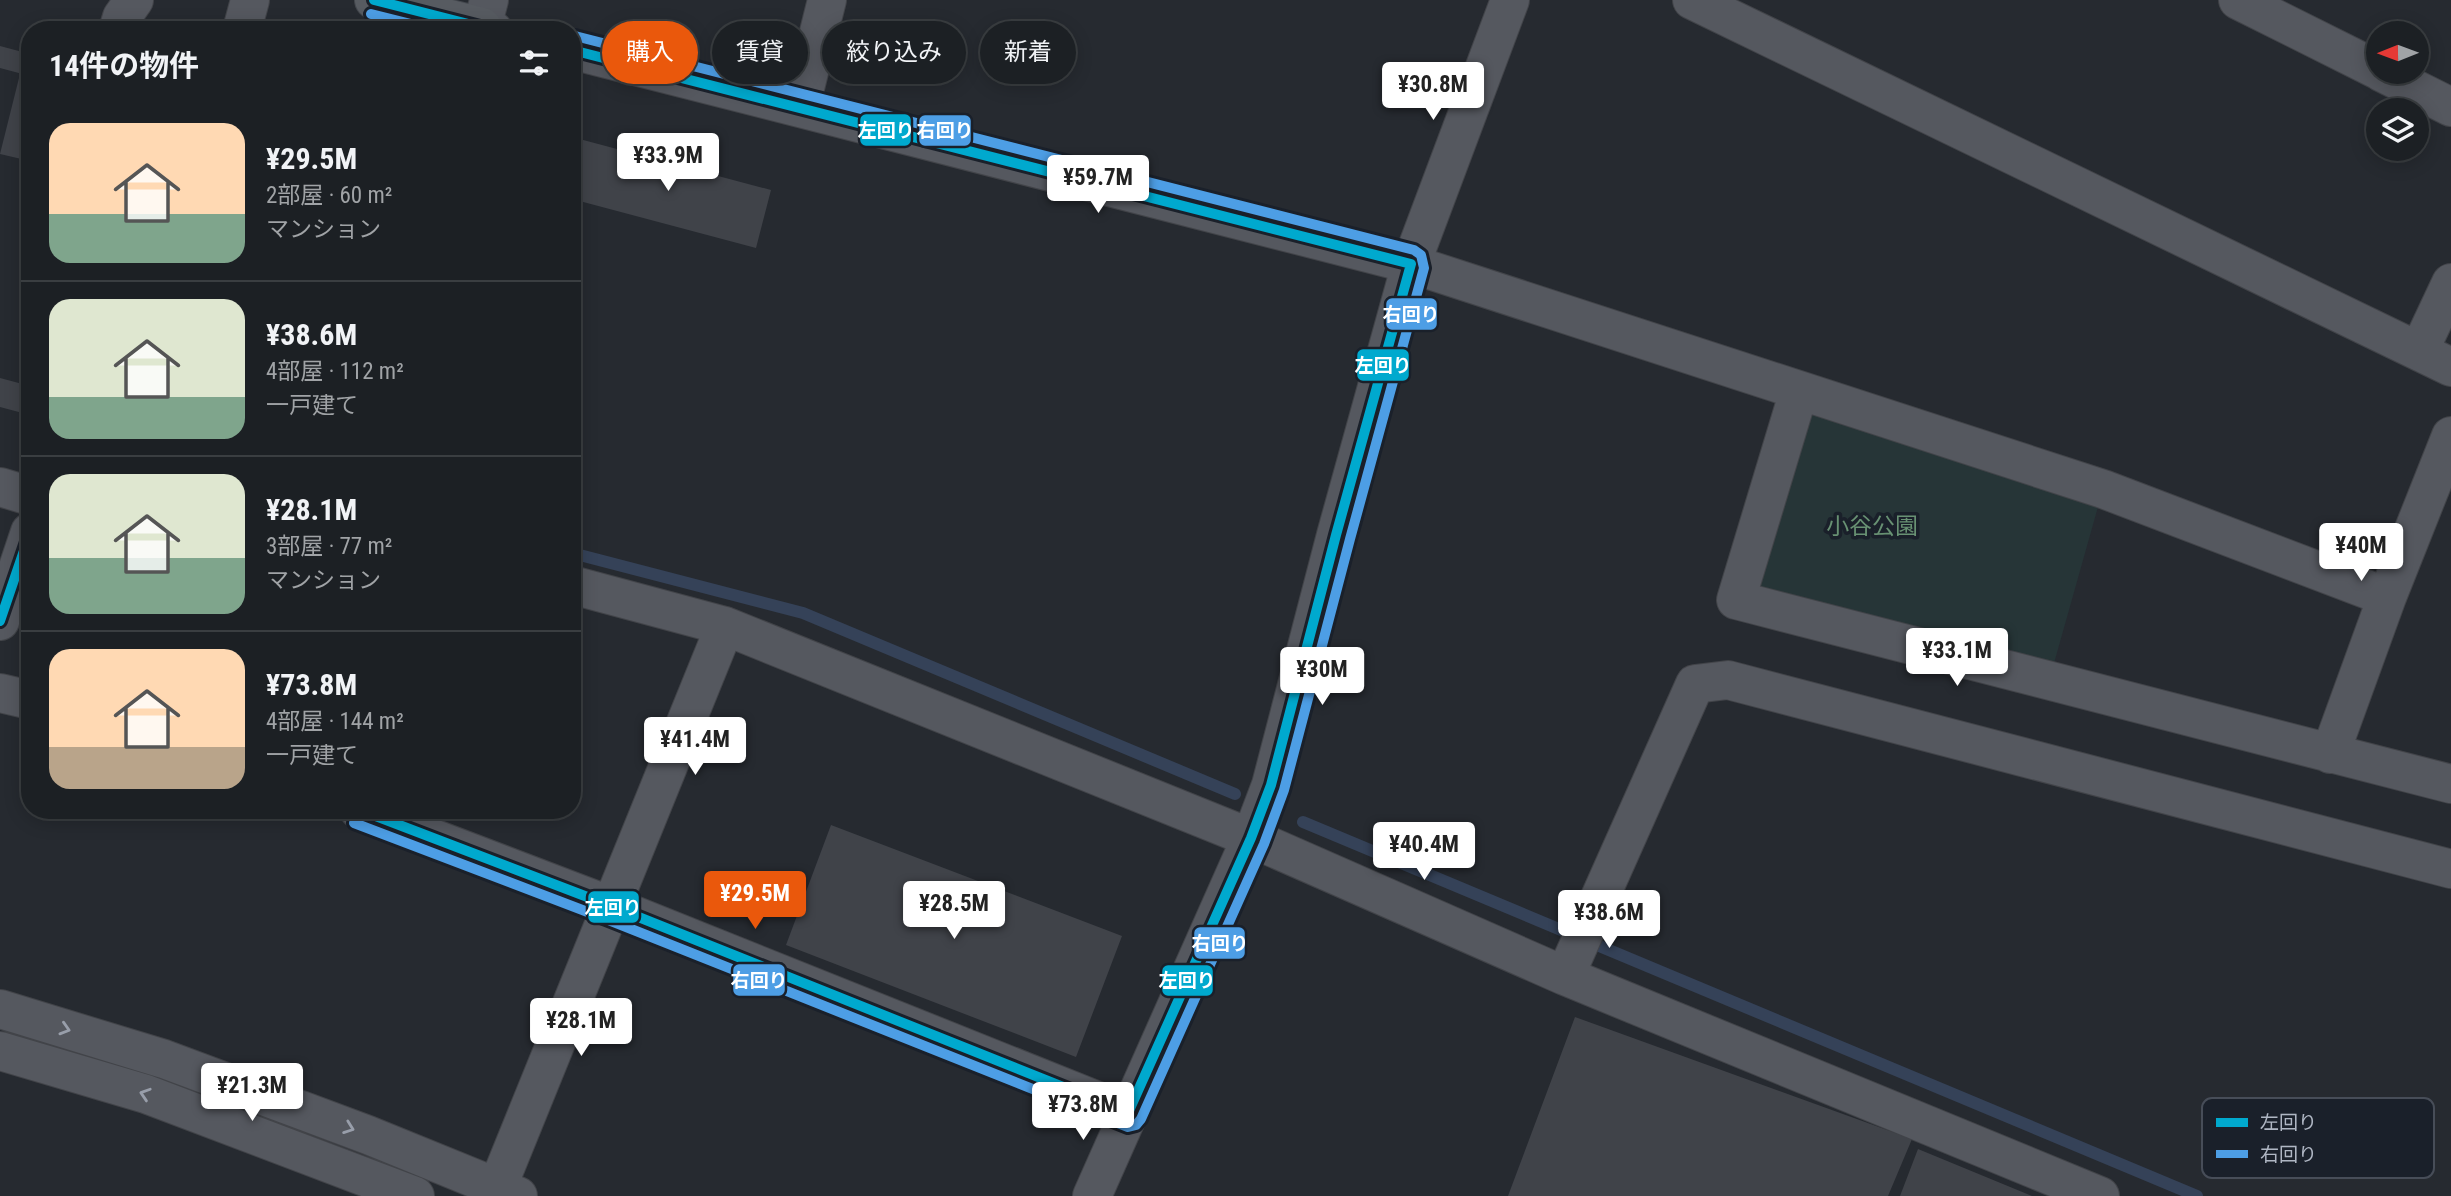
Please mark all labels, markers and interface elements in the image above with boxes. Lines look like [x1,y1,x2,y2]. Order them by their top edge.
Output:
chip: 購入 [602,21,698,84]
chip: 賃貸 [712,21,808,84]
chip: 絞り込み [822,21,966,84]
chip: 新着 [980,21,1076,84]
north arrow [2366,21,2429,84]
map controls [2366,21,2429,161]
icon: filters [515,44,553,82]
text: 14件の物件 [49,48,199,83]
pin: ¥30.8M [1376,62,1490,122]
text: ¥30.8M [1398,71,1468,98]
button: layers [2366,98,2429,161]
line badge: 左回り [859,113,912,147]
line badge: 右回り [918,114,972,147]
text: 左回り [857,119,915,142]
text: 右回り [916,119,974,142]
pin: ¥33.9M [611,134,725,193]
text: ¥29.5M [266,141,357,176]
text: ¥33.9M [633,142,703,169]
icon: home [105,151,189,235]
pin: ¥59.7M [1041,156,1155,215]
text: ¥59.7M [1063,164,1133,191]
text: 2部屋 · 60 m² [266,182,392,209]
text: マンション [266,216,381,243]
line badge: 右回り [1385,297,1438,331]
text: 右回り [1382,303,1440,326]
text: ¥38.6M [266,317,357,352]
icon: home [105,327,189,411]
line badge: 左回り [1356,348,1410,382]
text: 左回り [1354,354,1412,377]
text: 4部屋 · 112 m² [266,358,404,385]
text: 一戸建て [266,392,358,419]
text: ¥28.1M [266,492,357,527]
icon: home [105,502,189,586]
park label: 小谷公園 [1826,513,1918,540]
pin: ¥40M [2320,524,2402,583]
text: ¥40M [2335,532,2387,559]
text: 3部屋 · 77 m² [266,533,392,560]
text: マンション [266,567,381,594]
pin: ¥33.1M [1900,628,2014,688]
text: ¥33.1M [1922,637,1992,664]
pin: ¥30M [1281,648,1363,707]
text: ¥30M [1296,656,1348,683]
text: ¥73.8M [266,667,357,702]
icon: home [105,677,189,761]
text: 4部屋 · 144 m² [266,708,404,735]
pin: ¥41.4M [638,718,752,777]
text: ¥41.4M [660,726,730,753]
text: 一戸建て [266,742,358,769]
pin: ¥40.4M [1367,822,1481,882]
text: ¥40.4M [1389,831,1459,858]
pin: ¥29.5M [698,872,812,931]
text: ¥29.5M [720,880,790,907]
pin: ¥28.5M [897,881,1011,941]
line badge: 左回り [587,890,640,924]
text: ¥28.5M [919,890,989,917]
pin: ¥38.6M [1552,890,1666,950]
text: 左回り [584,896,642,919]
text: ¥38.6M [1574,899,1644,926]
line badge: 右回り [1193,926,1246,960]
text: 右回り [1191,932,1249,955]
line badge: 右回り [732,963,786,997]
line badge: 左回り [1161,964,1214,997]
text: 右回り [730,969,788,992]
text: 左回り [1158,969,1216,992]
pin: ¥28.1M [524,998,638,1058]
text: ¥28.1M [546,1007,616,1034]
one-way arrow [59,1020,71,1035]
pin: ¥21.3M [195,1064,309,1123]
text: ¥21.3M [217,1072,287,1099]
pin: ¥73.8M [1026,1082,1140,1142]
one-way arrow [139,1088,151,1102]
text: ¥73.8M [1048,1091,1118,1118]
legend [2202,1098,2434,1178]
text: 左回り [2260,1111,2317,1134]
one-way arrow [343,1120,355,1134]
text: 右回り [2260,1143,2317,1166]

